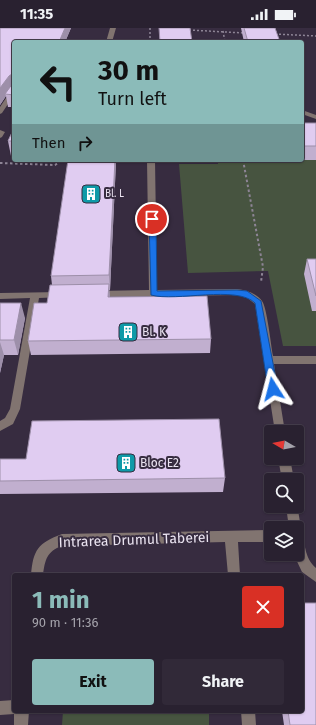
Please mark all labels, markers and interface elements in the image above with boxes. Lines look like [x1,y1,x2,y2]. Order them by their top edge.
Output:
text: 11:35 [20,5,53,23]
text: 30 m [98,54,159,87]
icon: left [32,56,84,108]
text: Turn left [98,88,167,110]
icon: right [74,132,96,154]
text: Then [32,134,66,152]
building icon: Bl. L [80,183,102,205]
place label: Bl. L [105,188,124,200]
pin [135,202,169,236]
icon: arrive [141,208,163,230]
building icon: Bl. K [117,321,139,343]
place label: Bl. K [142,325,167,339]
position arrow [252,368,294,410]
north arrow [264,425,304,465]
map controls [264,425,304,561]
building icon: Bloc E2 [115,452,137,474]
place label: Bloc E2 [140,456,179,470]
button: search [264,473,304,513]
button: layers [264,521,304,561]
street label: Intrarea Drumul Taberei [58,529,210,551]
text: 1 min [32,586,90,614]
button: close [242,586,284,628]
text: 90 m · 11:36 [32,615,98,630]
button: Exit [32,659,154,705]
button: Share [162,659,284,705]

